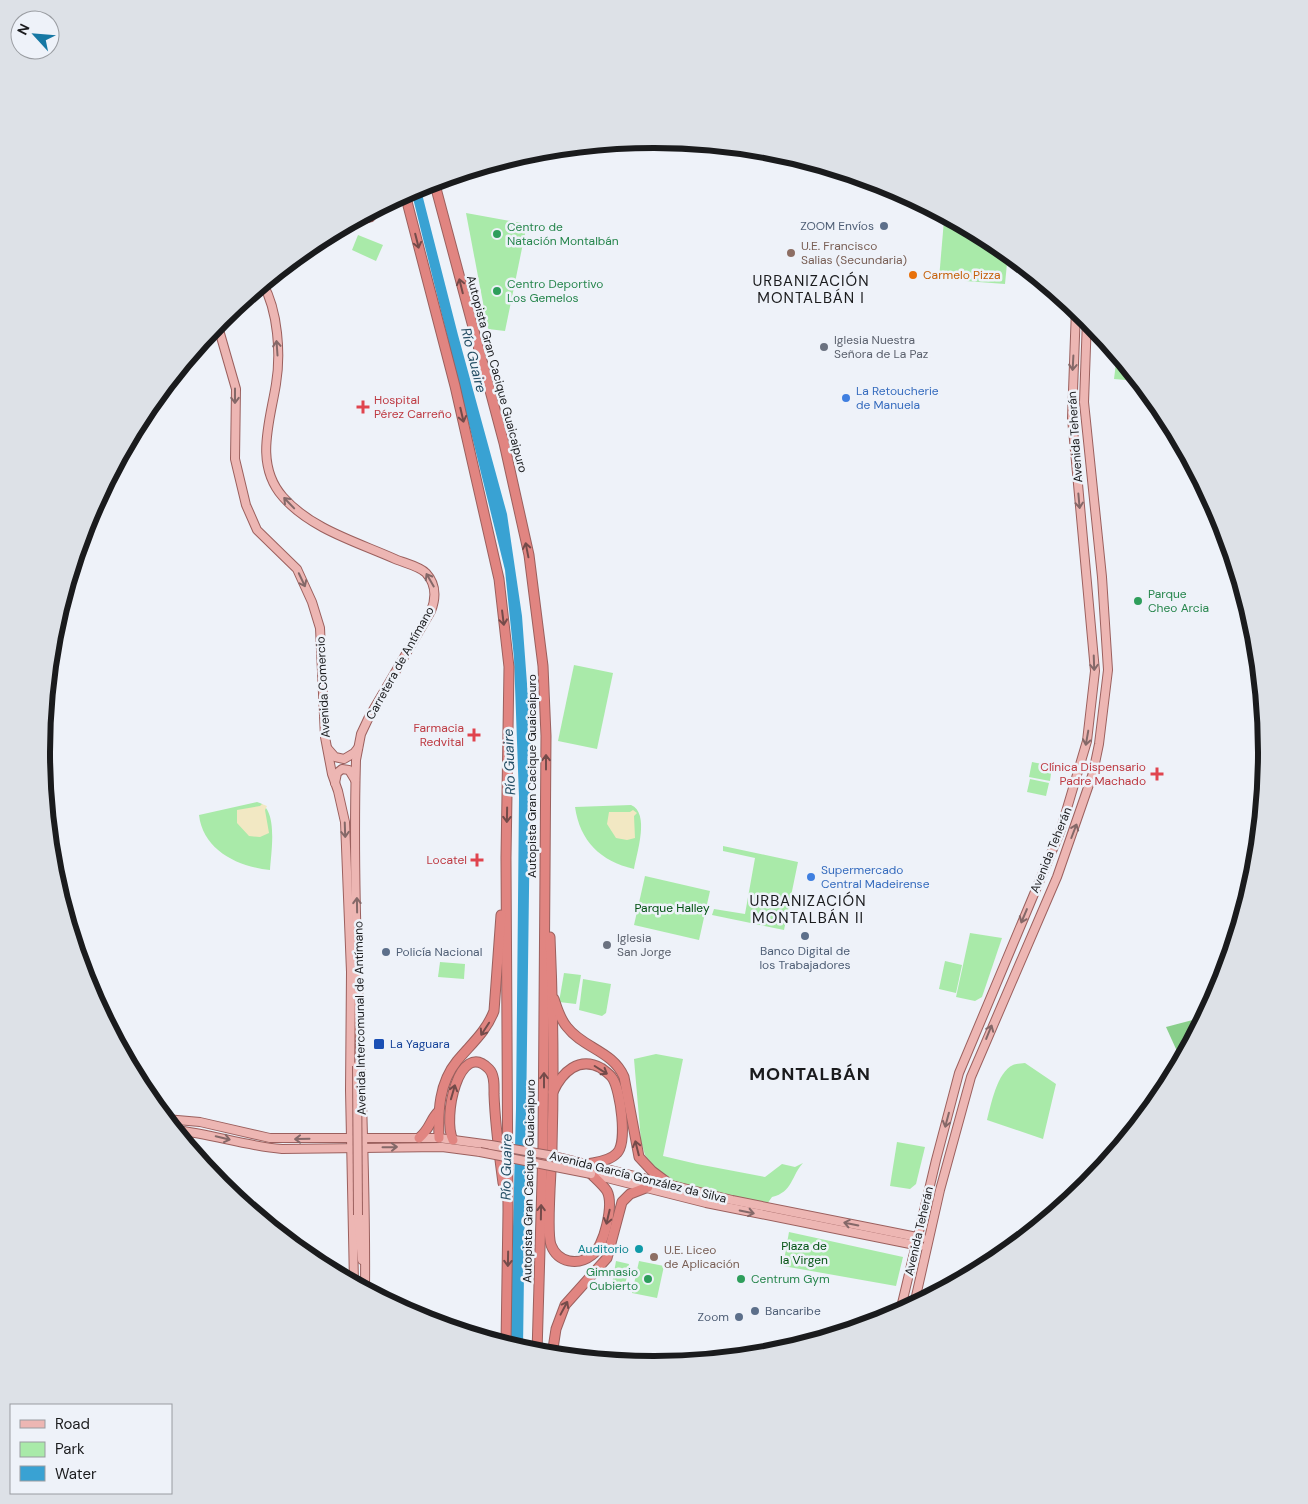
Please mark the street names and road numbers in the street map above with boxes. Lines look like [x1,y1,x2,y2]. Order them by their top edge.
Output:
street label: Autopista Gran Cacique Guaicaipuro [463,274,531,474]
street label: Avenida Teherán [1064,391,1086,483]
street label: Carretera de Antímano [362,604,438,722]
street label: Avenida Comercio [312,636,334,738]
street label: Autopista Gran Cacique Guaicaipuro [524,674,540,878]
street label: Avenida Teherán [1026,805,1076,895]
street label: Avenida Intercomunal de Antímano [350,921,370,1115]
street label: Autopista Gran Cacique Guaicaipuro [519,1079,539,1283]
street label: Avenida García González da Silva [548,1147,728,1207]
street label: Avenida Teherán [901,1185,937,1277]

